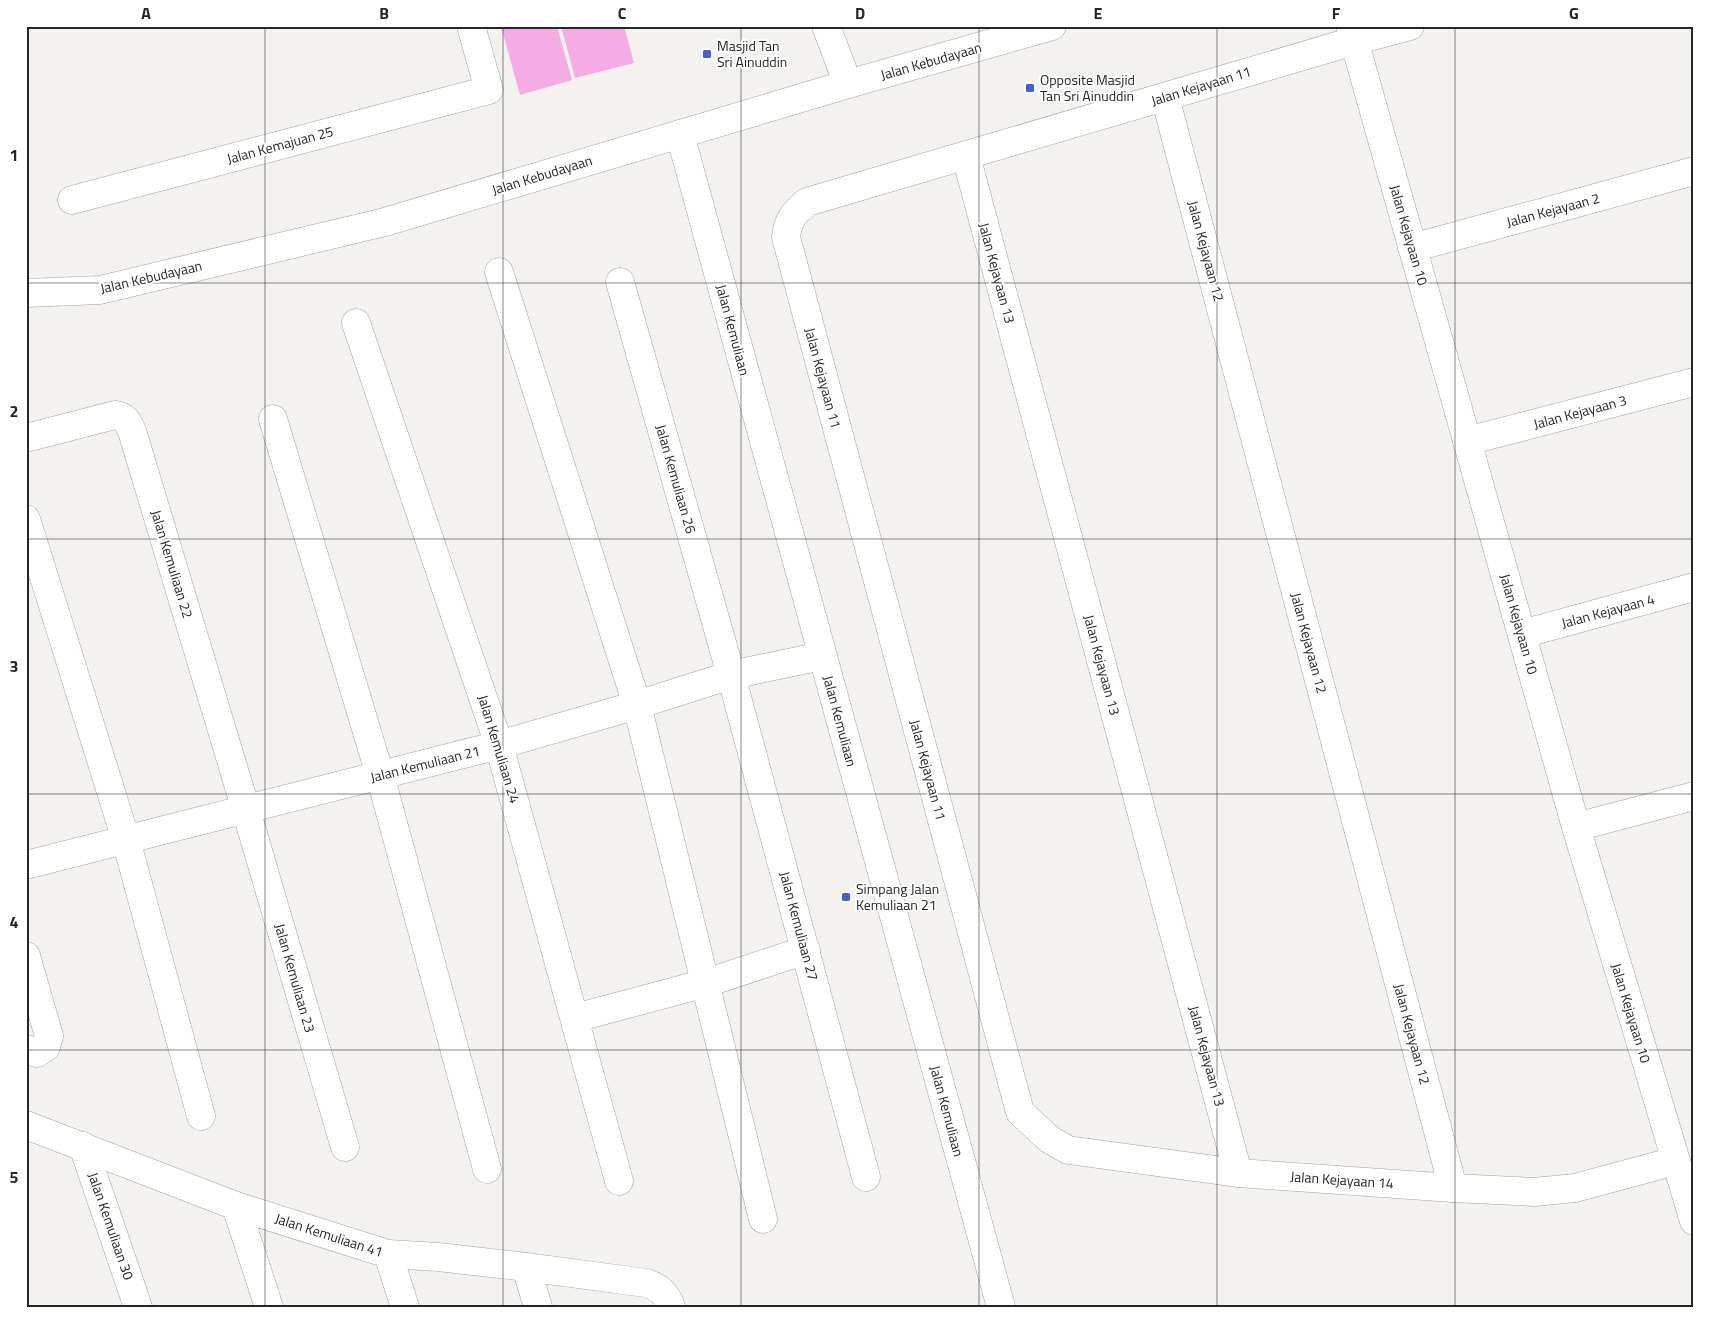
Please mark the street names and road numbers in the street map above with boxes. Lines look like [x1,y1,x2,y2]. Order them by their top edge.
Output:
street label: Jalan Kebudayaan [878,36,984,85]
street label: Jalan Kejayaan 11 [1148,60,1254,111]
street label: Jalan Kemajuan 25 [224,120,335,169]
street label: Jalan Kebudayaan [489,149,595,200]
street label: Jalan Kejayaan 10 [1385,182,1434,288]
street label: Jalan Kejayaan 2 [1504,187,1602,232]
street label: Jalan Kejayaan 12 [1183,198,1230,304]
street label: Jalan Kejayaan 13 [974,220,1021,326]
street label: Jalan Kebudayaan [98,255,204,298]
street label: Jalan Kemuliaan [711,282,756,378]
street label: Jalan Kejayaan 11 [800,325,847,431]
street label: Jalan Kejayaan 3 [1531,389,1629,434]
street label: Jalan Kemuliaan 26 [651,422,702,536]
street label: Jalan Kemuliaan 22 [146,507,199,621]
street label: Jalan Kejayaan 10 [1495,571,1544,677]
street label: Jalan Kejayaan 4 [1559,588,1657,633]
street label: Jalan Kejayaan 12 [1286,590,1333,696]
street label: Jalan Kejayaan 13 [1079,612,1126,718]
street label: Jalan Kemuliaan [818,673,863,769]
street label: Jalan Kemuliaan 24 [473,692,526,806]
street label: Jalan Kejayaan 11 [905,717,952,823]
street label: Jalan Kemuliaan 21 [368,740,482,787]
street label: Jalan Kemuliaan 27 [775,869,824,983]
street label: Jalan Kemuliaan 23 [270,921,321,1035]
street label: Jalan Kejayaan 10 [1606,960,1657,1066]
street label: Jalan Kejayaan 12 [1389,981,1436,1087]
street label: Jalan Kejayaan 13 [1184,1003,1231,1109]
street label: Jalan Kemuliaan [925,1063,970,1159]
street label: Jalan Kejayaan 14 [1290,1165,1395,1194]
street label: Jalan Kemuliaan 30 [83,1169,140,1283]
street label: Jalan Kemuliaan 41 [272,1207,386,1262]

